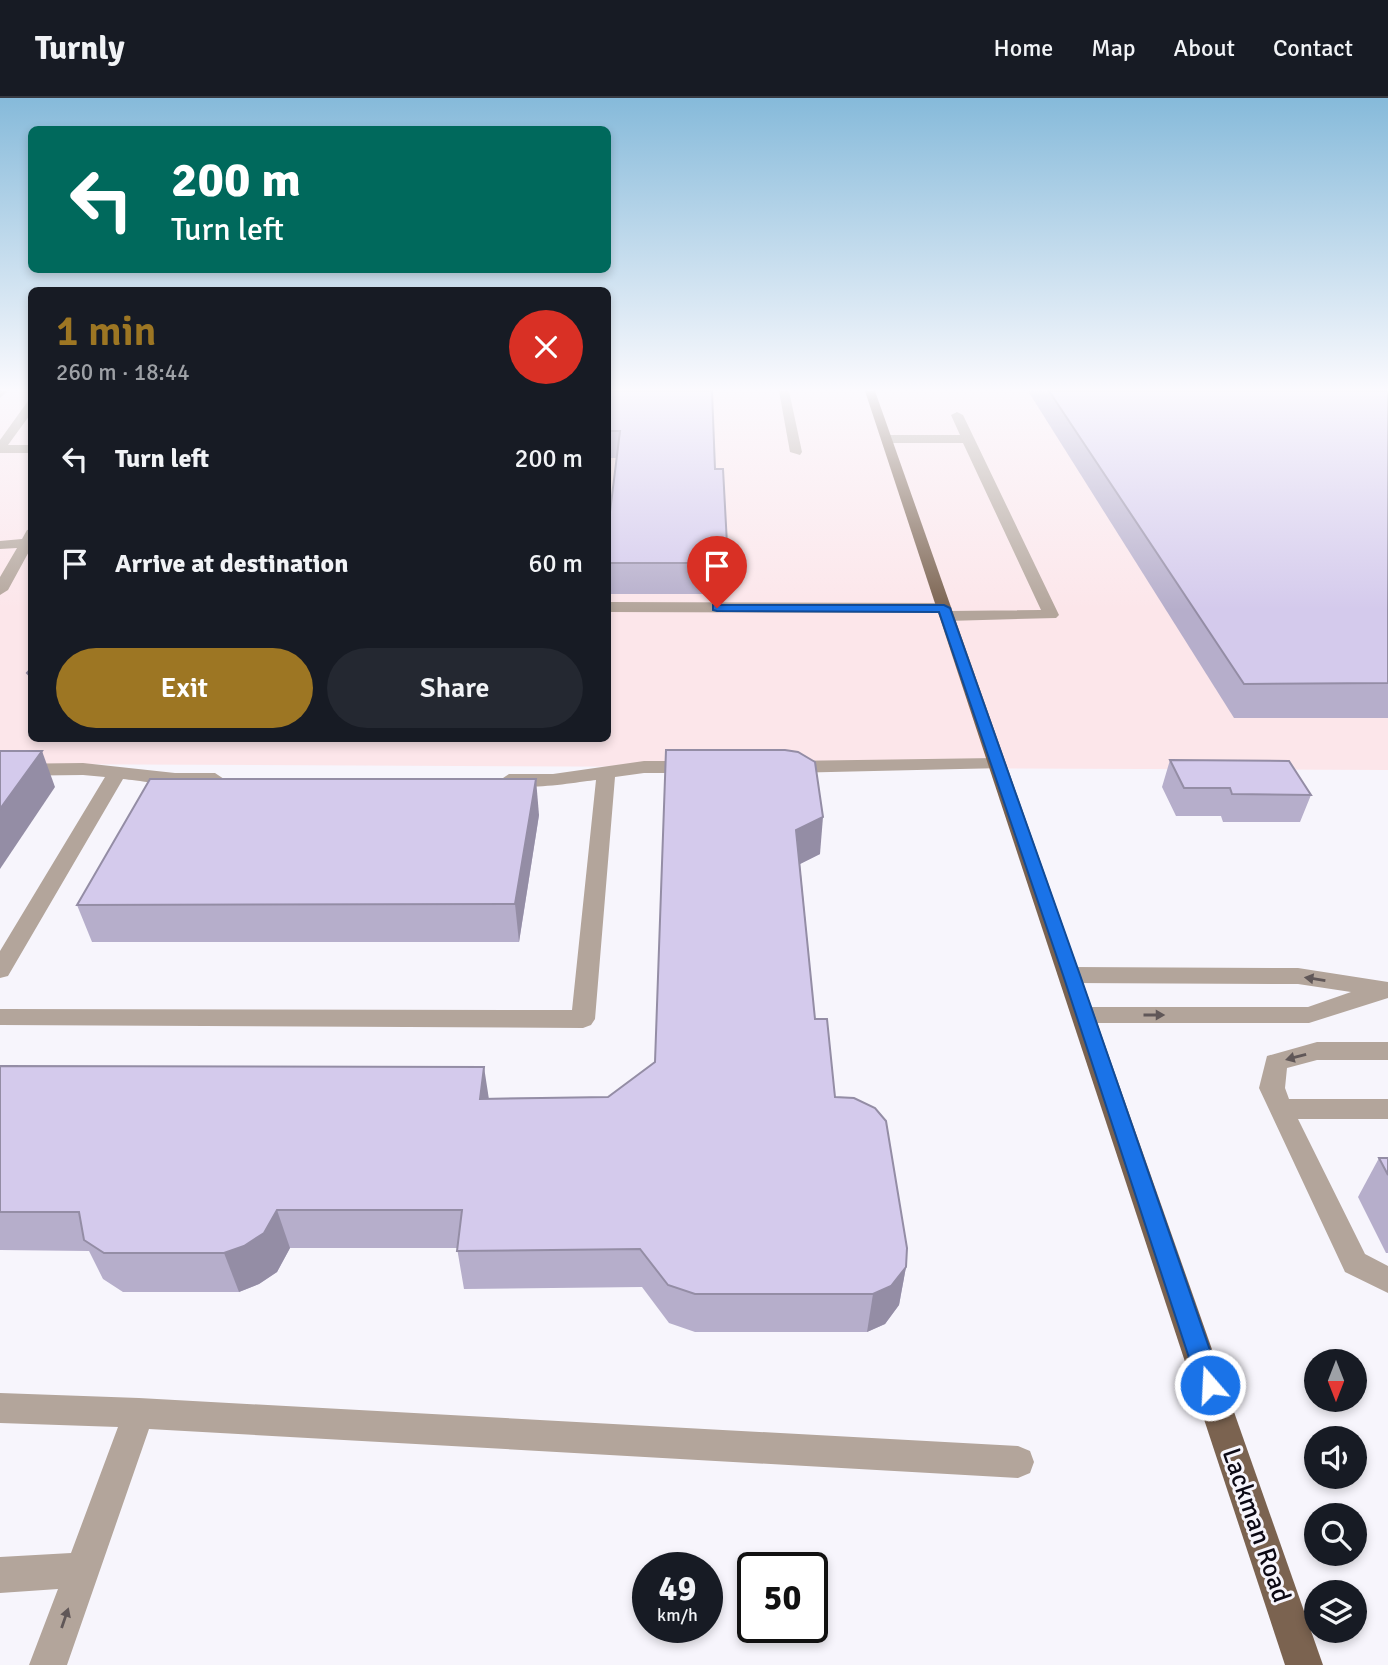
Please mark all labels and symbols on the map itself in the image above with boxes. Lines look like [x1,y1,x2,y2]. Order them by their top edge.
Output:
pin [687,536,747,608]
one-way arrow [1304,973,1326,984]
one-way arrow [1143,1009,1165,1021]
one-way arrow [1285,1052,1307,1063]
position arrow [1173,1348,1247,1422]
north arrow [1304,1349,1367,1412]
street label: Lackman Road [1215,1444,1297,1607]
speed limit sign: 50 [737,1552,828,1643]
one-way arrow [60,1607,71,1628]

